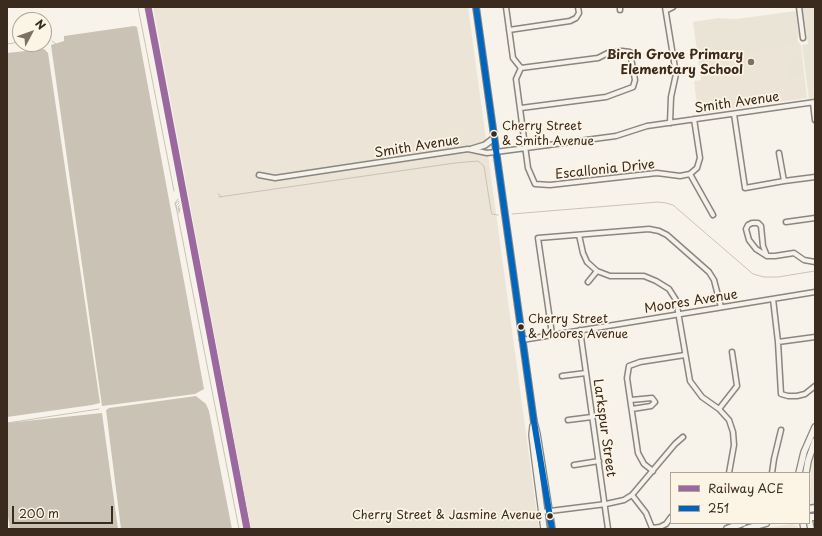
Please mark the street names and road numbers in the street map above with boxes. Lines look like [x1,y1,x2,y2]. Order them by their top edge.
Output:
street label: Smith Avenue [694,89,780,117]
street label: Smith Avenue [374,133,460,161]
street label: Escallonia Drive [554,157,656,183]
street label: Moores Avenue [643,287,739,317]
street label: Larkspur Street [589,378,619,478]

